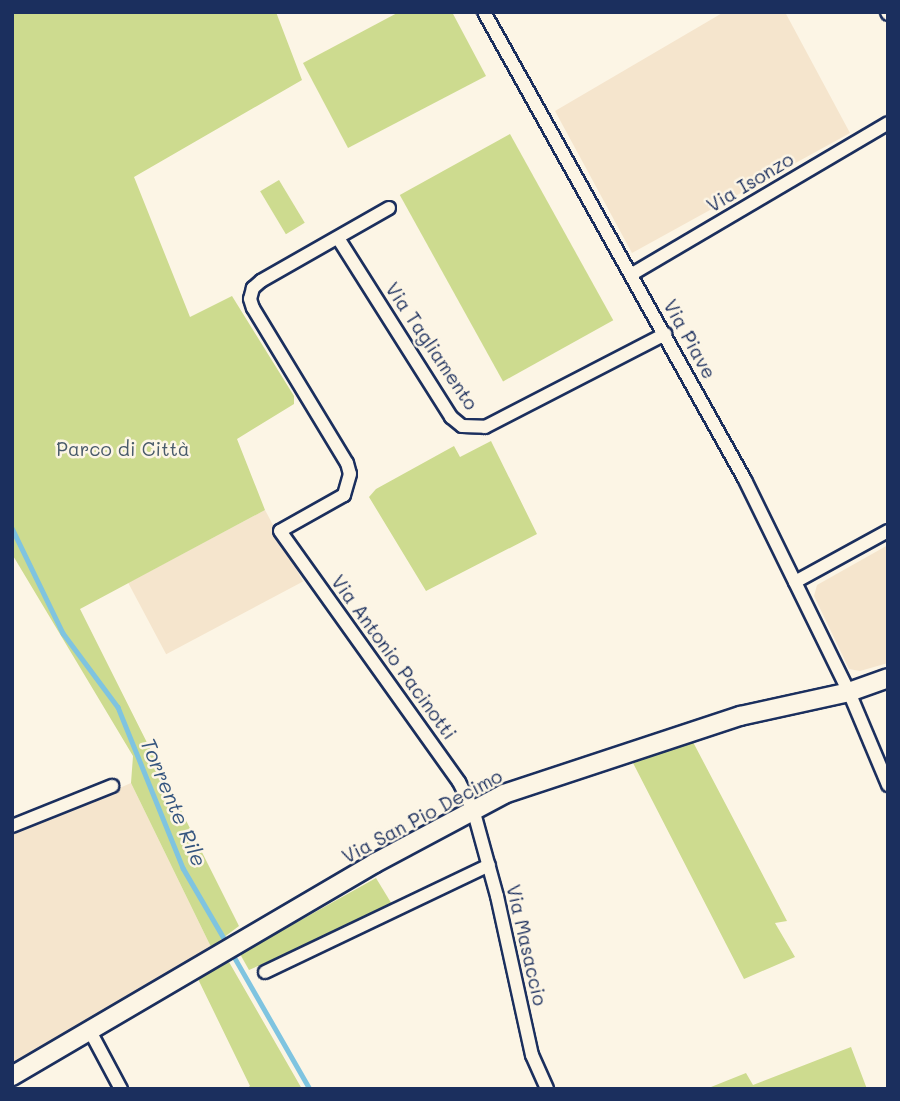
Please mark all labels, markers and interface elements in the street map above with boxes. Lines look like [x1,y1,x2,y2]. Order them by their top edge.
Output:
street label: Via Isonzo [703,147,797,217]
street label: Via Tagliamento [381,278,483,414]
street label: Via Piave [659,295,721,383]
park label: Parco di Città [56,438,190,460]
street label: Via Antonio Pacinotti [327,570,461,744]
water label: Torrente Rile [136,734,212,870]
street label: Via San Pio Decimo [338,764,506,868]
street label: Via Masaccio [502,882,552,1008]

